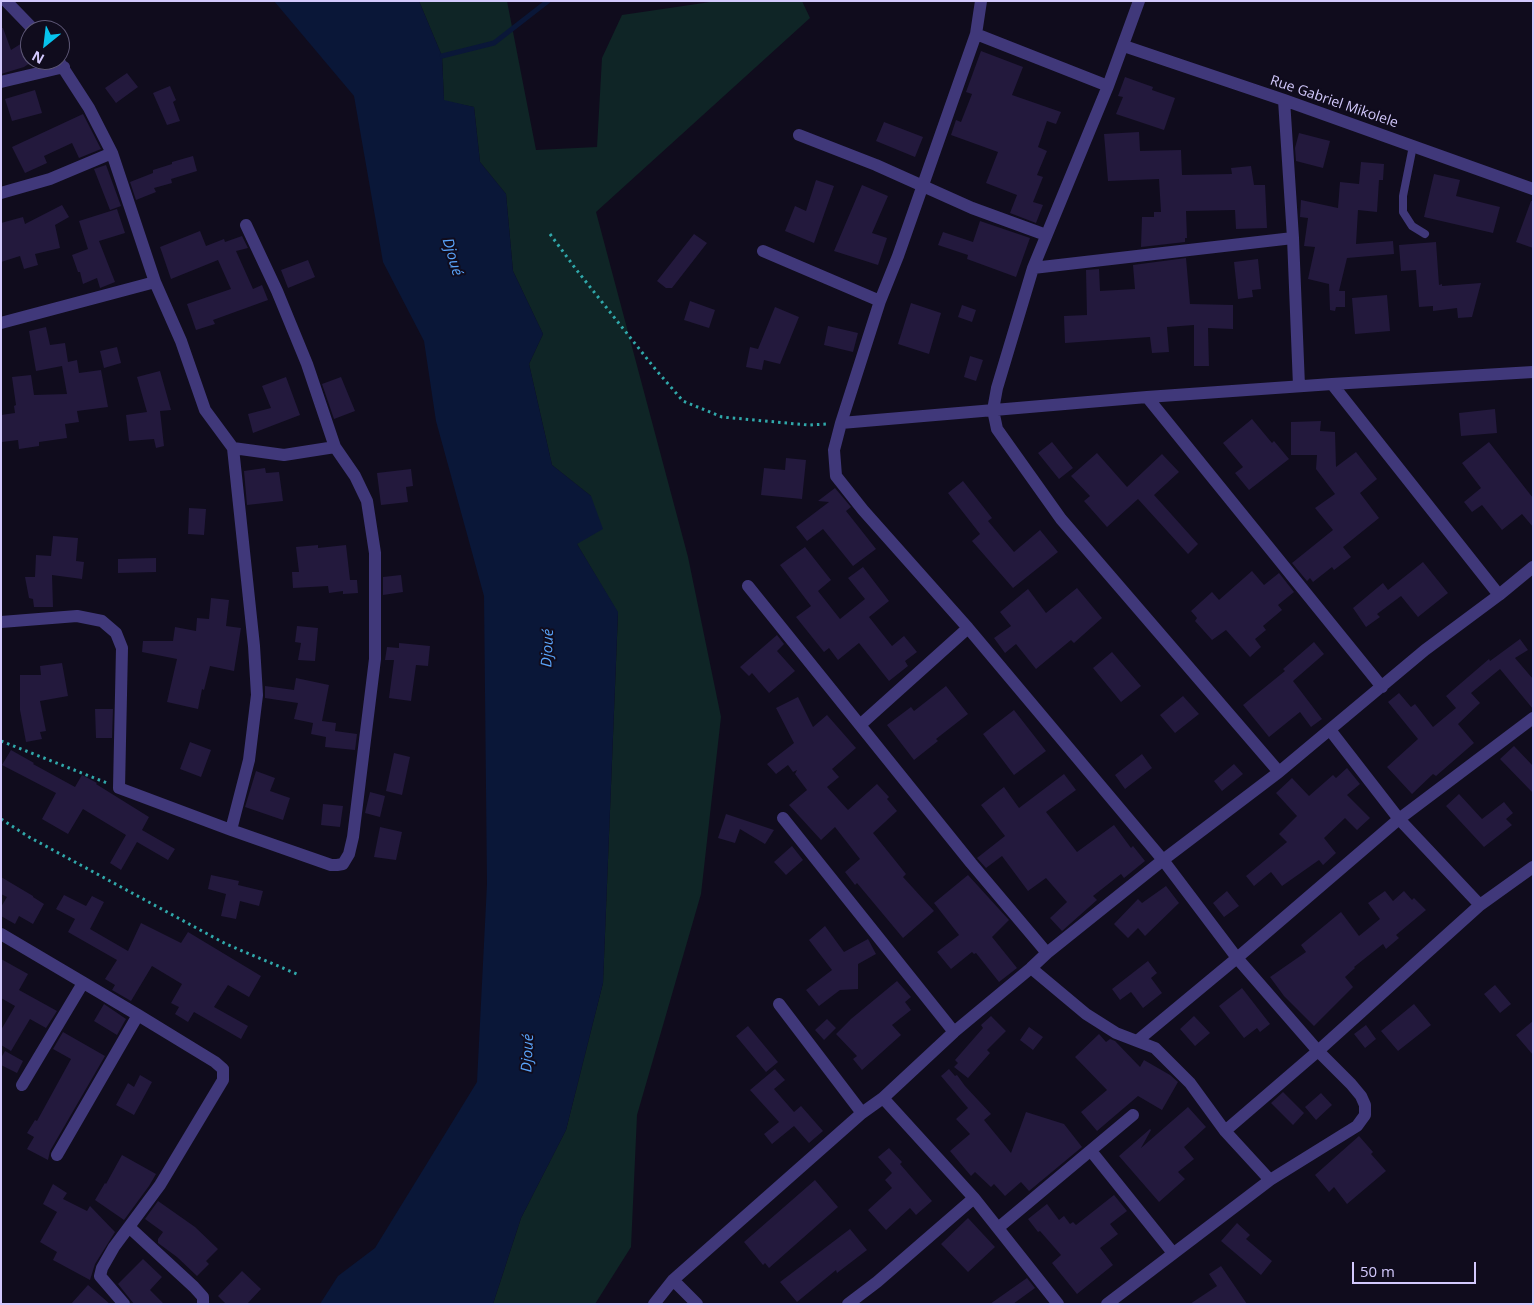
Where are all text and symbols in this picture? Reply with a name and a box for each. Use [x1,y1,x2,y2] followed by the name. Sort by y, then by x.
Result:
[20,20,70,70] north arrow
[28,47,48,69] text: N
[1268,72,1400,132] street label: Rue Gabriel Mikolele
[438,236,466,278] water label: Djoué
[538,628,558,668] water label: Djoué
[518,1033,538,1073] water label: Djoué
[1354,1252,1478,1284] scale bar
[1360,1261,1395,1281] text: 50 m

